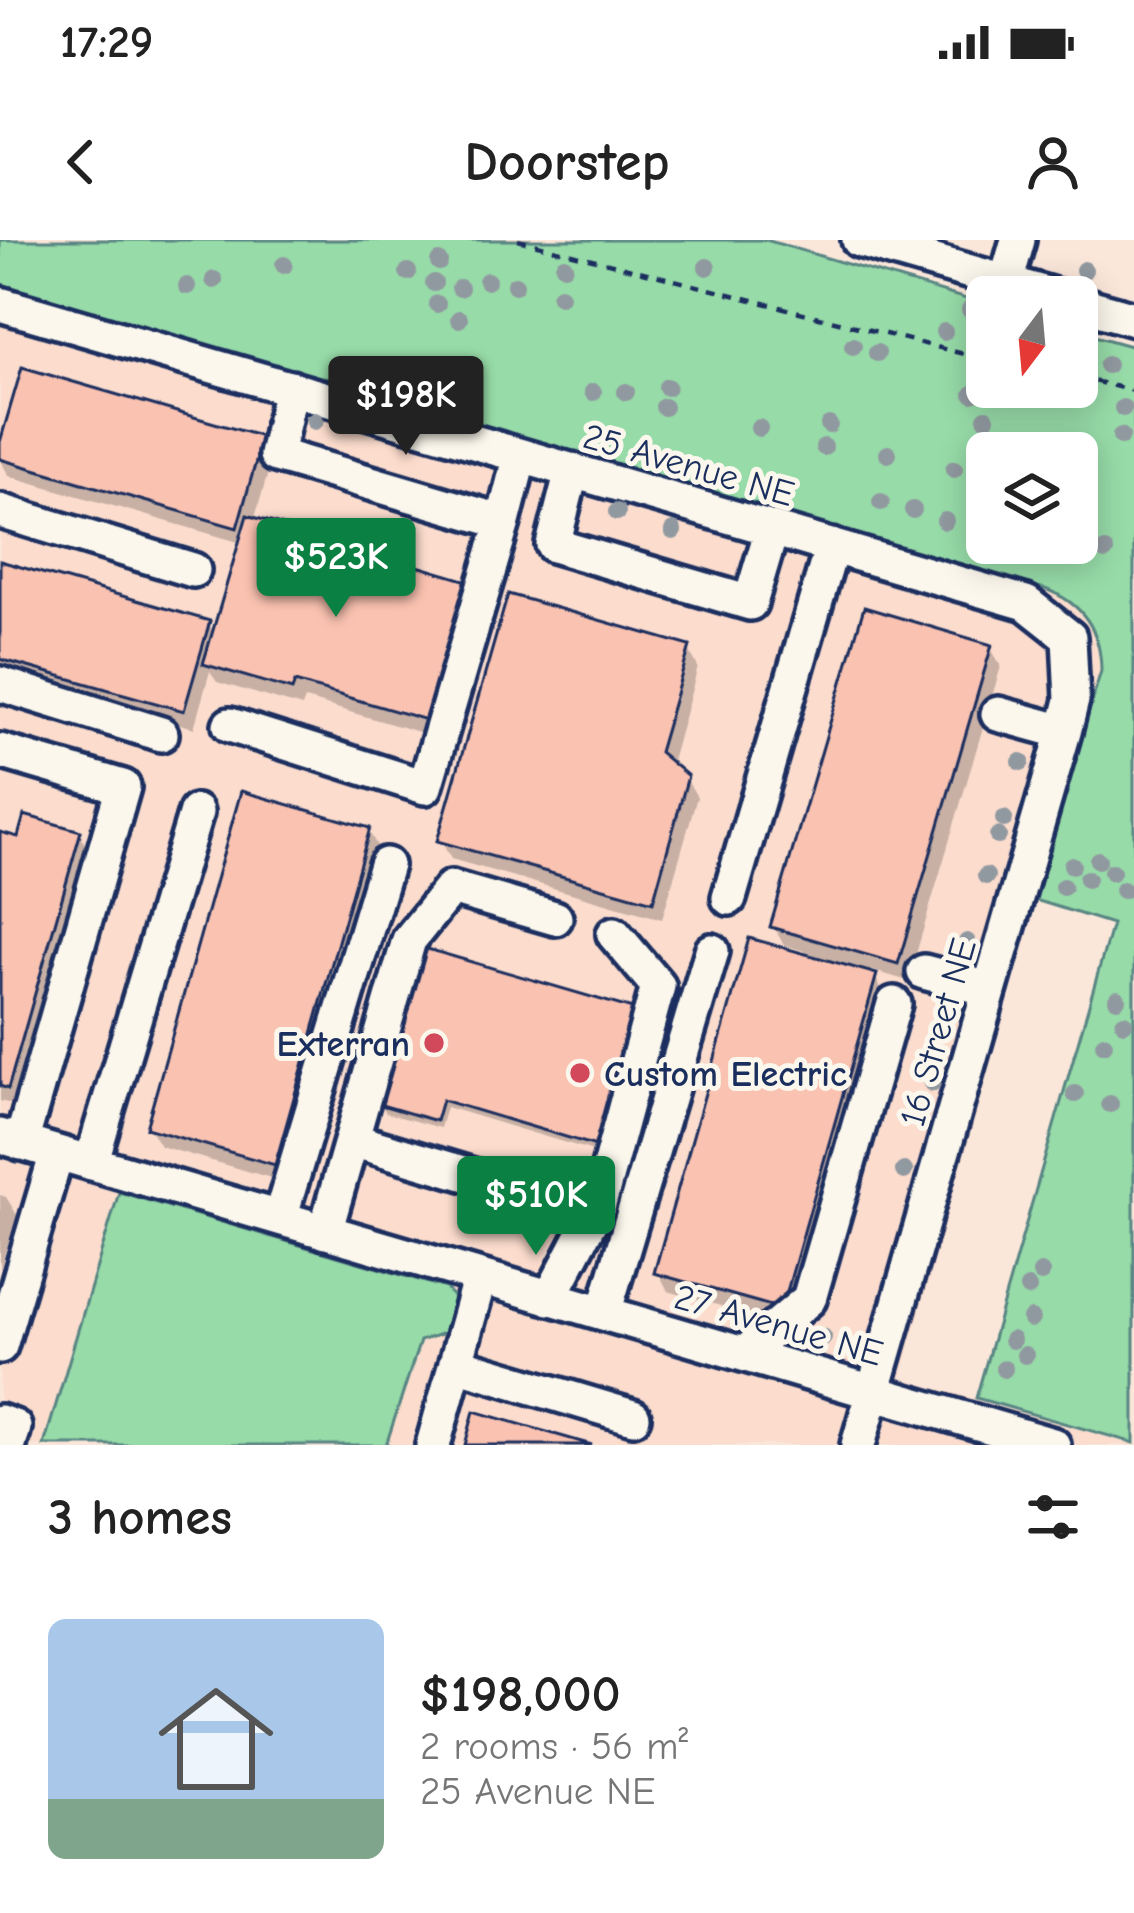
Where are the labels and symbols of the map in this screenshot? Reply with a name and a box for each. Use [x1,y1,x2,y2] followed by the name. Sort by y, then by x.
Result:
[966,276,1098,408] north arrow
[322,356,490,458] pin: $198K
[578,416,799,515] street label: 25 Avenue NE
[252,518,420,620] pin: $523K
[892,934,985,1131] street label: 16 Street NE
[277,1024,410,1065] place label: Exterran
[421,1030,447,1056] marker: Exterran
[604,1054,847,1095] place label: Custom Electric
[567,1060,593,1086] marker: Custom Electric
[452,1156,620,1258] pin: $510K
[670,1276,888,1375] street label: 27 Avenue NE

